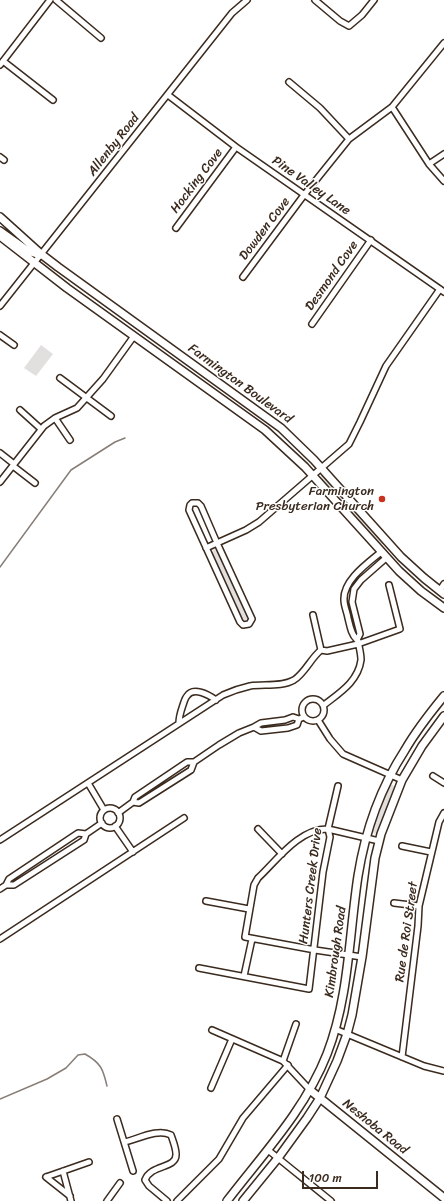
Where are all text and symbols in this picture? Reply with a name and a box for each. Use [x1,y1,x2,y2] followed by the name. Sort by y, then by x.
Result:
[85,111,143,179] street label: Allenby Road
[168,145,226,217] street label: Hocking Cove
[269,153,353,219] street label: Pine Valley Lane
[236,194,294,264] street label: Dowden Cove
[302,238,362,314] street label: Desmond Cove
[185,341,295,427] street label: Farmington Boulevard
[256,484,374,515] place label: Farmington Presbyterian Church
[377,494,387,504] marker: Farmington Presbyterian Church
[296,827,326,945] street label: Hunters Creek Drive
[392,881,422,983] street label: Rue de Roi Street
[322,905,350,999] street label: Kimbrough Road
[339,1096,411,1158] street label: Neshoba Road
[304,1163,380,1189] scale bar
[309,1167,342,1189] text: 100 m

